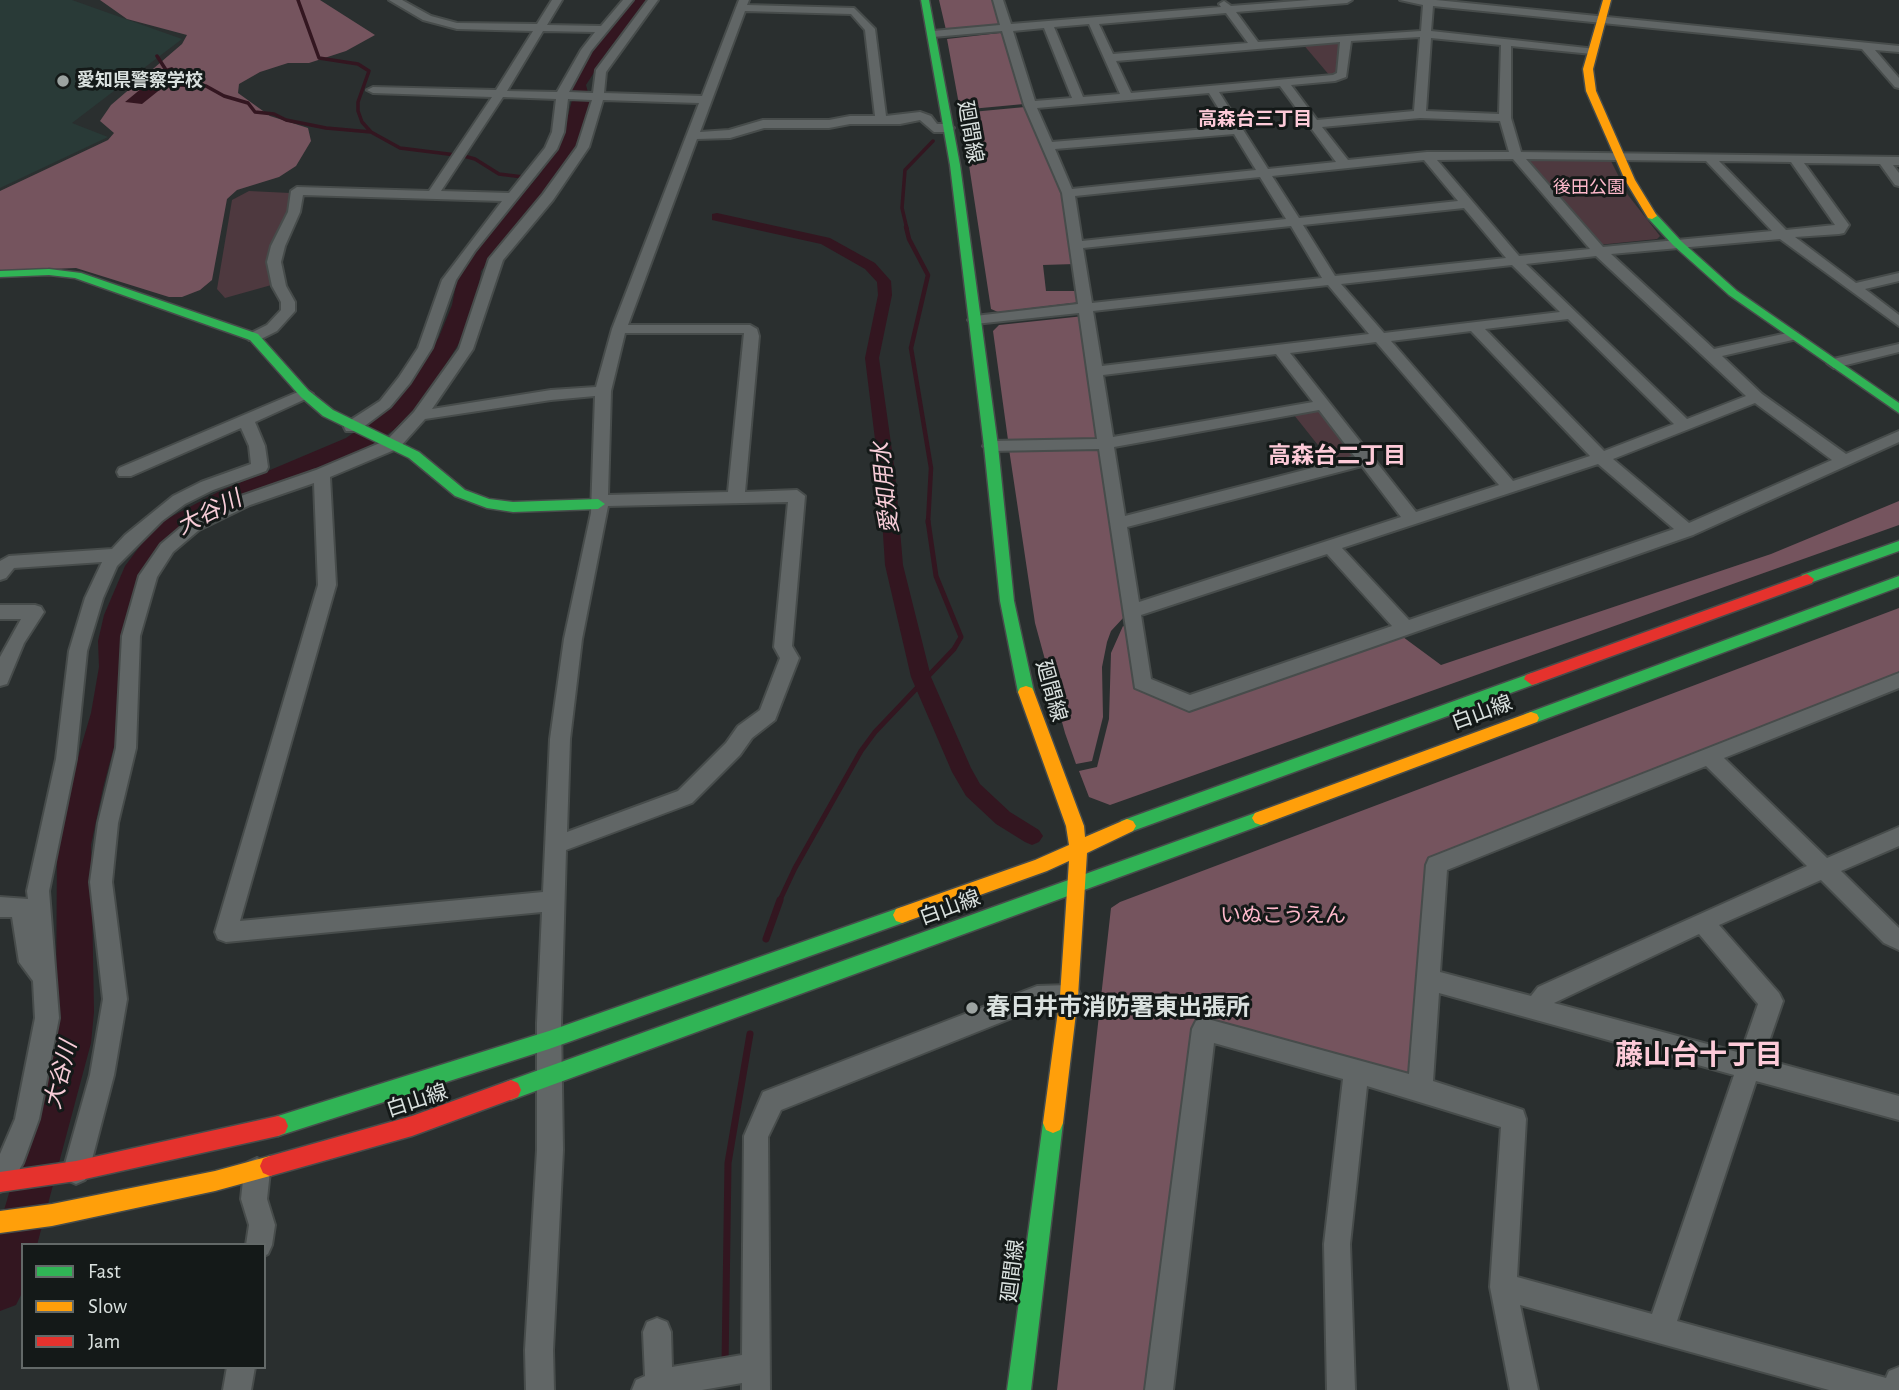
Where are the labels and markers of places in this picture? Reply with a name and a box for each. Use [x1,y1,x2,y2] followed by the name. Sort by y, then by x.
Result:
[77,70,203,92] place label: 愛知県警察学校
[55,73,71,89] marker: 愛知県警察学校
[986,994,1250,1022] place label: 春日井市消防署東出張所
[964,1000,980,1016] marker: 春日井市消防署東出張所

